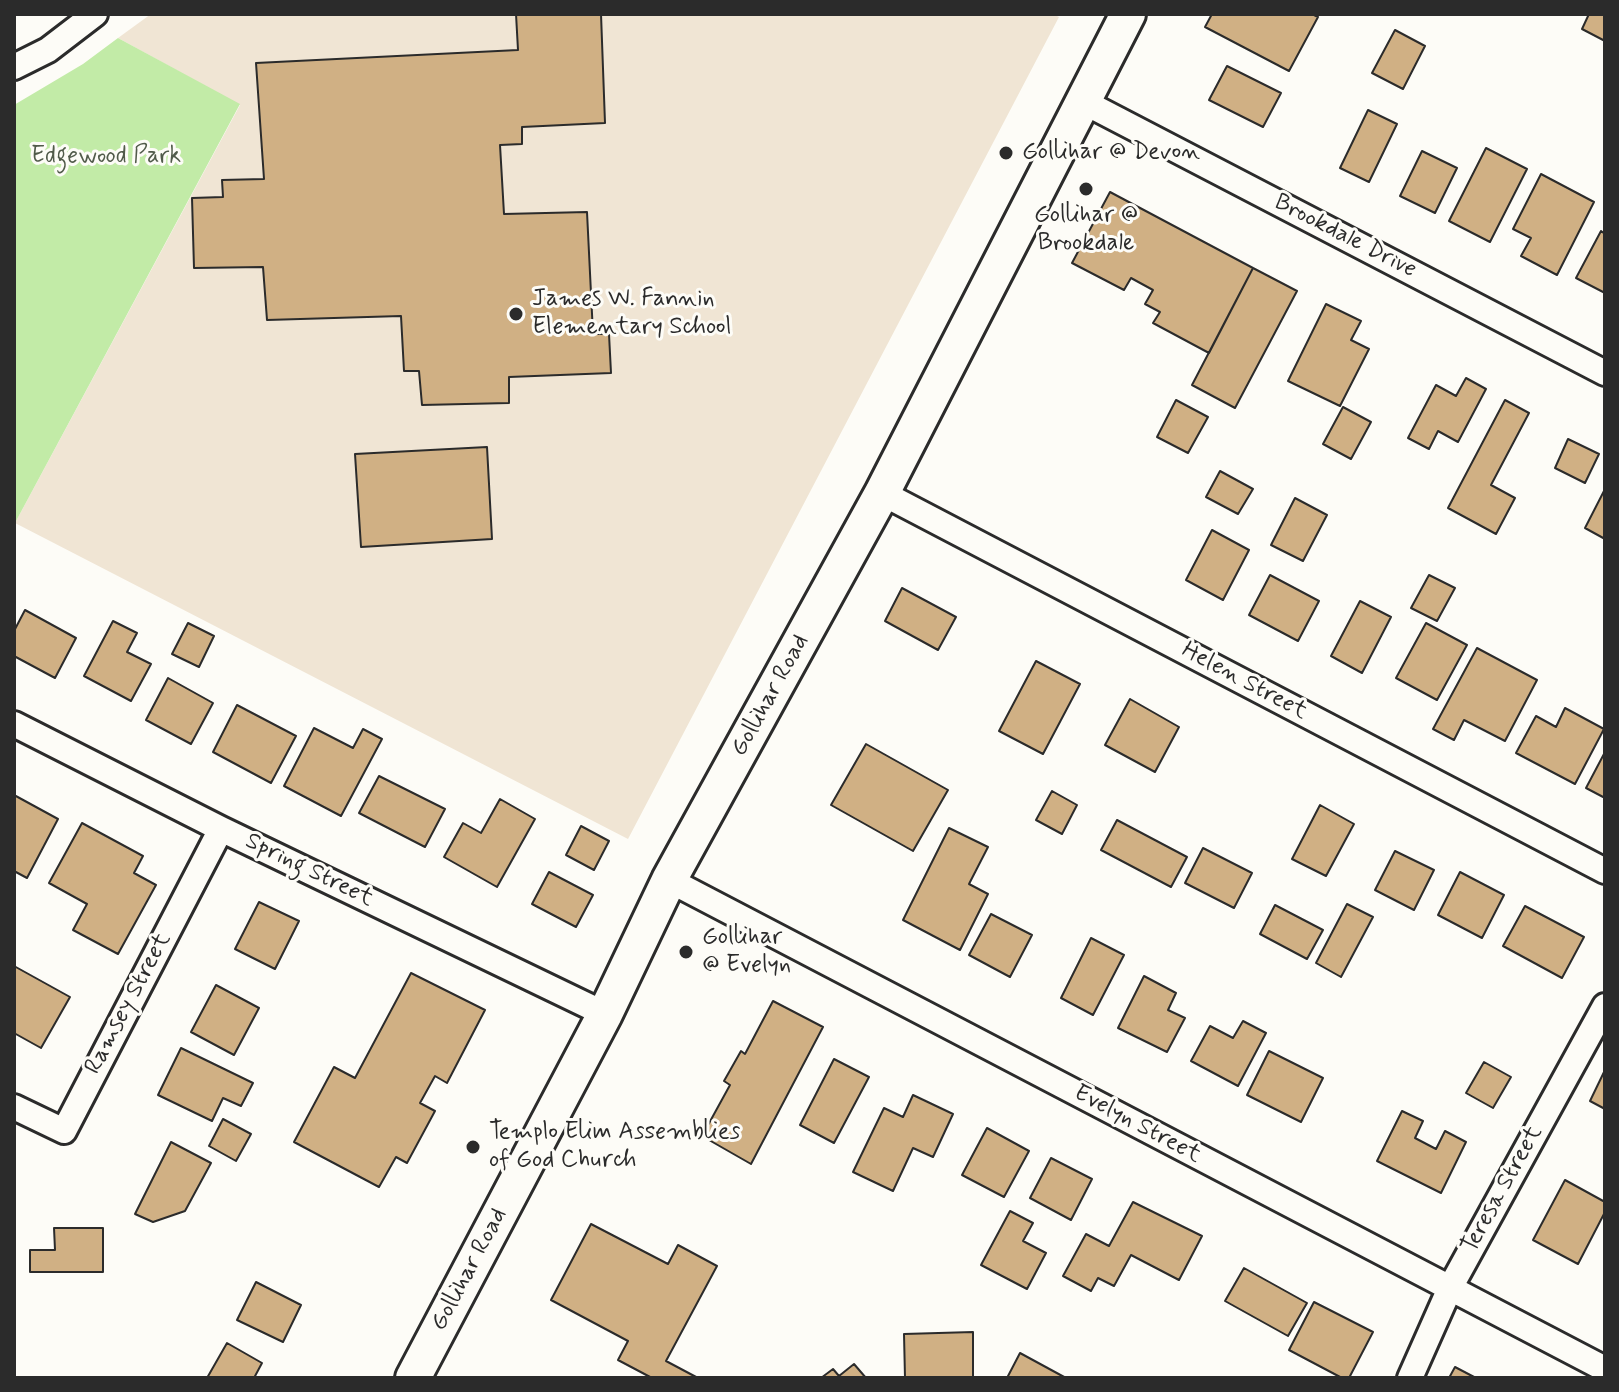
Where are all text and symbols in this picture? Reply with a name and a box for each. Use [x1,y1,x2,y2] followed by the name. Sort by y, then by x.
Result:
[1022,139,1200,167] place label: Gollihar @ Devon
[31,143,181,171] park label: Edgewood Park
[997,144,1015,162] marker: Gollihar @ Devon
[1077,180,1095,198] marker: Gollihar @ Brookdale
[1269,189,1421,285] street label: Brookdale Drive
[1034,202,1138,258] place label: Gollihar @ Brookdale
[532,286,731,342] place label: James W. Fannin Elementary School
[507,305,525,323] marker: James W. Fannin Elementary School
[726,630,816,762] street label: Gollihar Road
[1176,637,1312,727] street label: Helen Street
[240,828,378,914] street label: Spring Street
[702,924,791,980] place label: Gollihar @ Evelyn
[80,928,178,1080] street label: Ramsey Street
[677,943,695,961] marker: Gollihar @ Evelyn
[1068,1079,1206,1171] street label: Evelyn Street
[489,1119,740,1175] place label: Templo Elim Assemblies of God Church
[1456,1121,1550,1259] street label: Teresa Street
[464,1138,482,1156] marker: Templo Elim Assemblies of God Church
[426,1204,514,1336] street label: Gollihar Road

